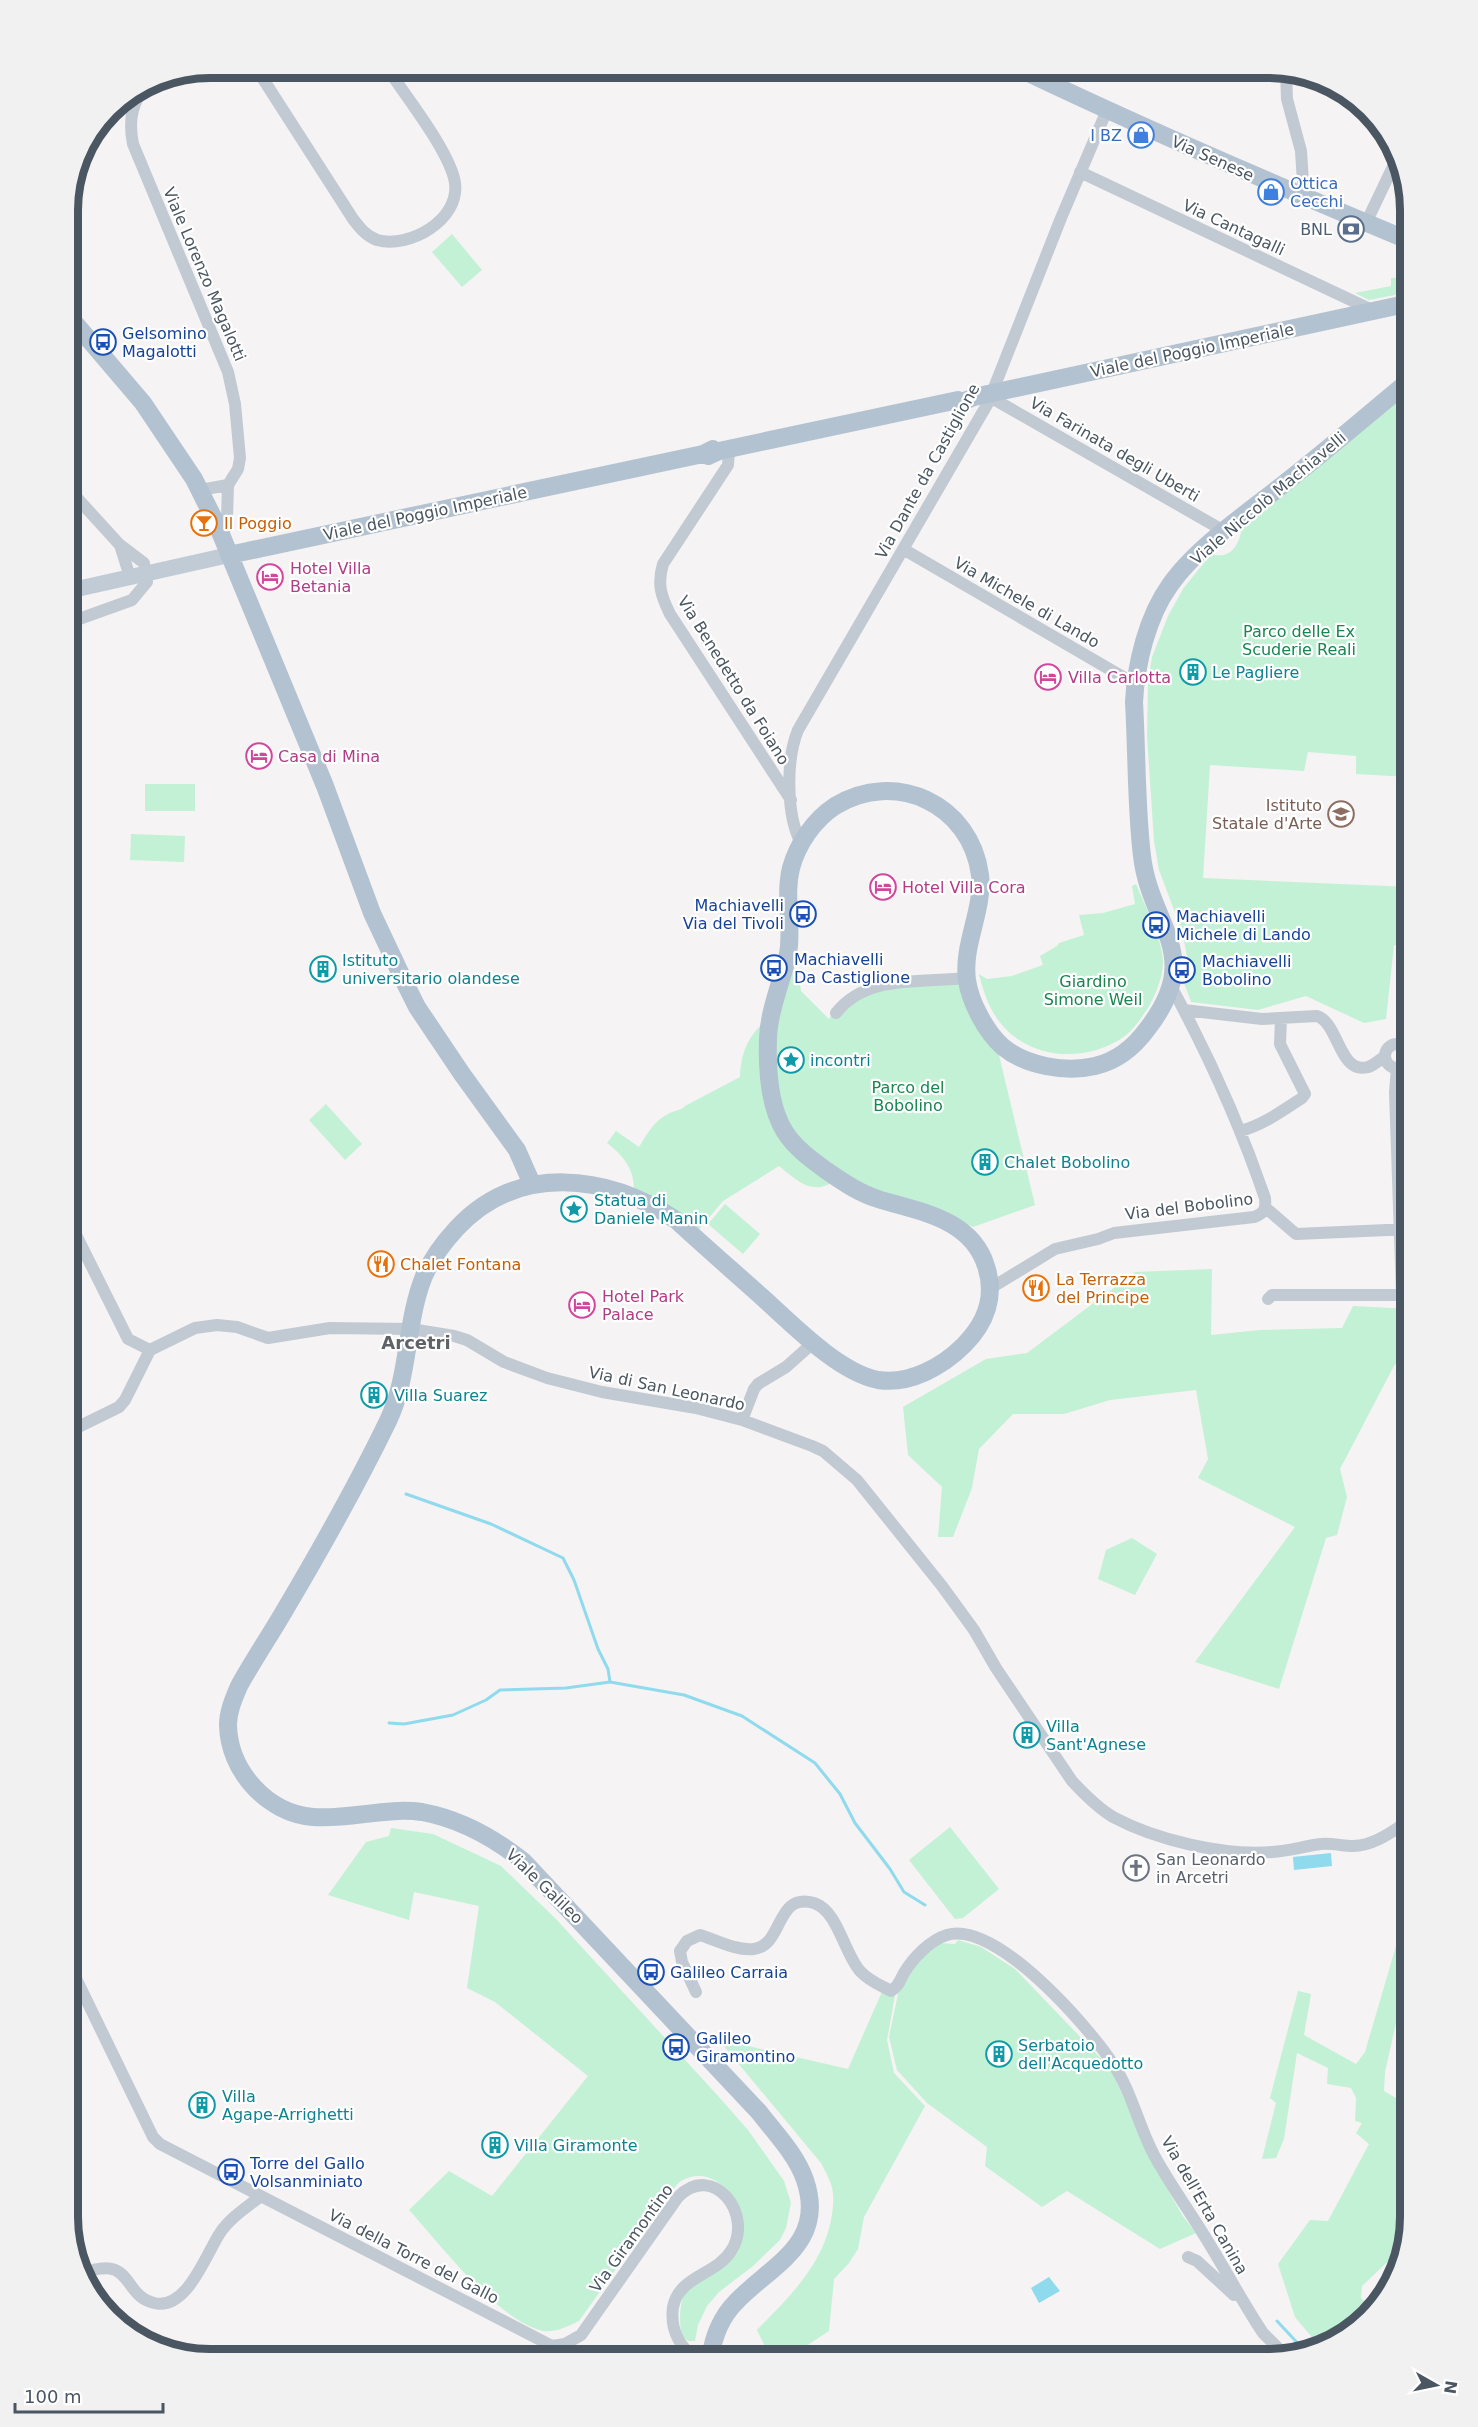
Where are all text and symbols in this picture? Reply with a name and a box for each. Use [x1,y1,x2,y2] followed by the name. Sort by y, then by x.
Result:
[1126,120,1156,150] shop icon: I BZ
[1090,126,1122,145] place label: I BZ
[1169,132,1257,185] street label: Via Senese
[1290,174,1343,211] place label: Ottica Cecchi
[1256,177,1286,207] shop icon: Ottica Cecchi
[159,184,250,364] street label: Viale Lorenzo Magalotti
[1180,196,1288,259] street label: Via Cantagalli
[1336,214,1366,244] bank icon: BNL
[1300,220,1332,239] place label: BNL
[1089,320,1296,381] street label: Viale del Poggio Imperiale
[122,324,207,361] place label: Gelsomino Magalotti
[88,327,118,357] bus stop icon: Gelsomino Magalotti
[871,380,984,562] street label: Via Dante da Castiglione
[1027,393,1203,506] street label: Via Farinata degli Uberti
[1187,428,1350,569] street label: Viale Niccolò Machiavelli
[322,483,529,544] street label: Viale del Poggio Imperiale
[189,508,219,538] bar icon: Il Poggio
[224,514,292,533] place label: Il Poggio
[951,553,1103,652] street label: Via Michele di Lando
[290,559,371,596] place label: Hotel Villa Betania
[255,562,285,592] hotel icon: Hotel Villa Betania
[674,592,794,768] street label: Via Benedetto da Foiano
[1242,622,1356,659] park label: Parco delle Ex Scuderie Reali
[1178,657,1208,687] building icon: Le Pagliere
[1033,662,1063,692] hotel icon: Villa Carlotta
[1212,663,1299,682] place label: Le Pagliere
[1068,668,1171,687] place label: Villa Carlotta
[244,741,274,771] hotel icon: Casa di Mina
[278,747,380,766] place label: Casa di Mina
[1212,796,1322,833] place label: Istituto Statale d'Arte
[1326,799,1356,829] school or university icon: Istituto Statale d'Arte
[868,872,898,902] hotel icon: Hotel Villa Cora
[902,878,1026,897] place label: Hotel Villa Cora
[683,896,784,933] place label: Machiavelli Via del Tivoli
[788,899,818,929] bus stop icon: Machiavelli Via del Tivoli
[1176,907,1311,944] place label: Machiavelli Michele di Lando
[1141,910,1171,940] bus stop icon: Machiavelli Michele di Lando
[794,950,910,987] place label: Machiavelli Da Castiglione
[342,951,520,988] place label: Istituto universitario olandese
[1202,952,1291,989] place label: Machiavelli Bobolino
[759,953,789,983] bus stop icon: Machiavelli Da Castiglione
[308,954,338,984] building icon: Istituto universitario olandese
[1167,955,1197,985] bus stop icon: Machiavelli Bobolino
[1044,972,1142,1009] park label: Giardino Simone Weil
[776,1045,806,1075] place icon: incontri
[810,1051,871,1070] place label: incontri
[871,1078,945,1115] park label: Parco del Bobolino
[970,1147,1000,1177] building icon: Chalet Bobolino
[1004,1153,1130,1172] place label: Chalet Bobolino
[1124,1189,1254,1224] street label: Via del Bobolino
[594,1191,708,1228] place label: Statua di Daniele Manin
[559,1194,589,1224] place icon: Statua di Daniele Manin
[366,1249,396,1279] restaurant icon: Chalet Fontana
[400,1255,521,1274] place label: Chalet Fontana
[1056,1270,1149,1307] place label: La Terrazza del Principe
[1021,1273,1051,1303] restaurant icon: La Terrazza del Principe
[602,1287,685,1324] place label: Hotel Park Palace
[567,1290,597,1320] hotel icon: Hotel Park Palace
[381,1332,451,1353] district label: Arcetri
[587,1363,747,1414] street label: Via di San Leonardo
[359,1380,389,1410] building icon: Villa Suarez
[394,1386,487,1405] place label: Villa Suarez
[1046,1717,1146,1754] place label: Villa Sant'Agnese
[1012,1720,1042,1750] building icon: Villa Sant'Agnese
[502,1845,587,1928] street label: Viale Galileo
[1156,1850,1266,1887] place label: San Leonardo in Arcetri
[1121,1853,1151,1883] church icon: San Leonardo in Arcetri
[636,1957,666,1987] bus stop icon: Galileo Carraia
[670,1963,788,1982] place label: Galileo Carraia
[696,2029,795,2066] place label: Galileo Giramontino
[661,2032,691,2062] bus stop icon: Galileo Giramontino
[1018,2036,1143,2073] place label: Serbatoio dell'Acquedotto
[984,2039,1014,2069] building icon: Serbatoio dell'Acquedotto
[222,2087,354,2124] place label: Villa Agape-Arrighetti
[187,2090,217,2120] building icon: Villa Agape-Arrighetti
[480,2130,510,2160] building icon: Villa Giramonte
[1157,2133,1252,2278] street label: Via dell'Erta Canina
[514,2136,638,2155] place label: Villa Giramonte
[249,2154,365,2191] place label: Torre del Gallo Volsanminiato
[216,2157,246,2187] bus stop icon: Torre del Gallo Volsanminiato
[586,2180,677,2296] street label: Via Giramontino
[326,2205,502,2308] street label: Via della Torre del Gallo
[1406,2355,1466,2415] north arrow
[15,2376,164,2414] scale bar
[1440,2379,1461,2395] text: N
[24,2386,82,2407] text: 100 m

